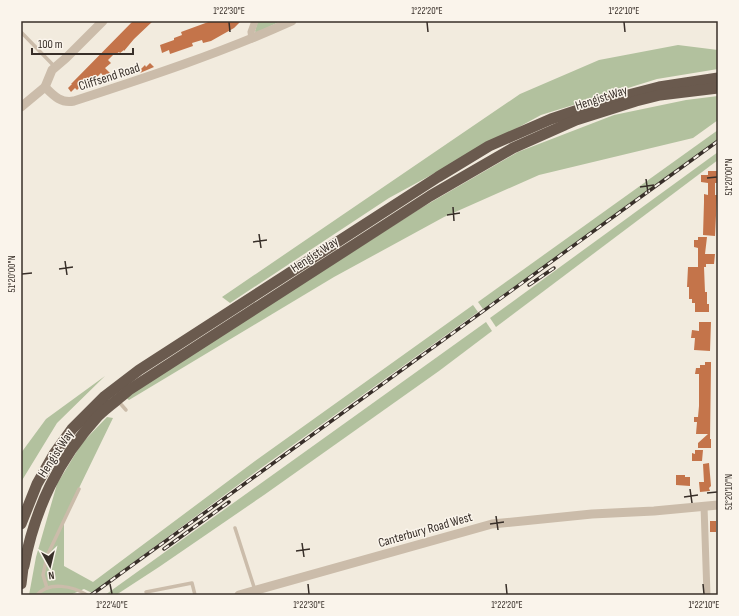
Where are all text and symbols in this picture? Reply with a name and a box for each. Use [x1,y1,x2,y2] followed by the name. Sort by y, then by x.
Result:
[213,5,245,17] text: 1°22'30"E
[411,5,443,17] text: 1°22'20"E
[609,5,639,17] text: 1°22'10"E
[32,30,133,56] scale bar
[38,37,63,52] text: 100 m
[77,60,142,94] street label: Cliffsend Road
[573,82,629,114] street label: Hengist Way
[723,158,735,196] text: 51°20'00"N
[288,233,341,276] street label: Hengist Way
[6,255,18,293] text: 51°20'00"N
[34,427,77,480] street label: Hengist Way
[723,474,735,510] text: 51°20'10"N
[376,509,474,551] street label: Canterbury Road West
[30,546,70,586] north arrow
[47,569,55,582] text: N
[96,599,128,611] text: 1°22'40"E
[293,599,325,611] text: 1°22'30"E
[491,599,523,611] text: 1°22'20"E
[689,599,719,611] text: 1°22'10"E

